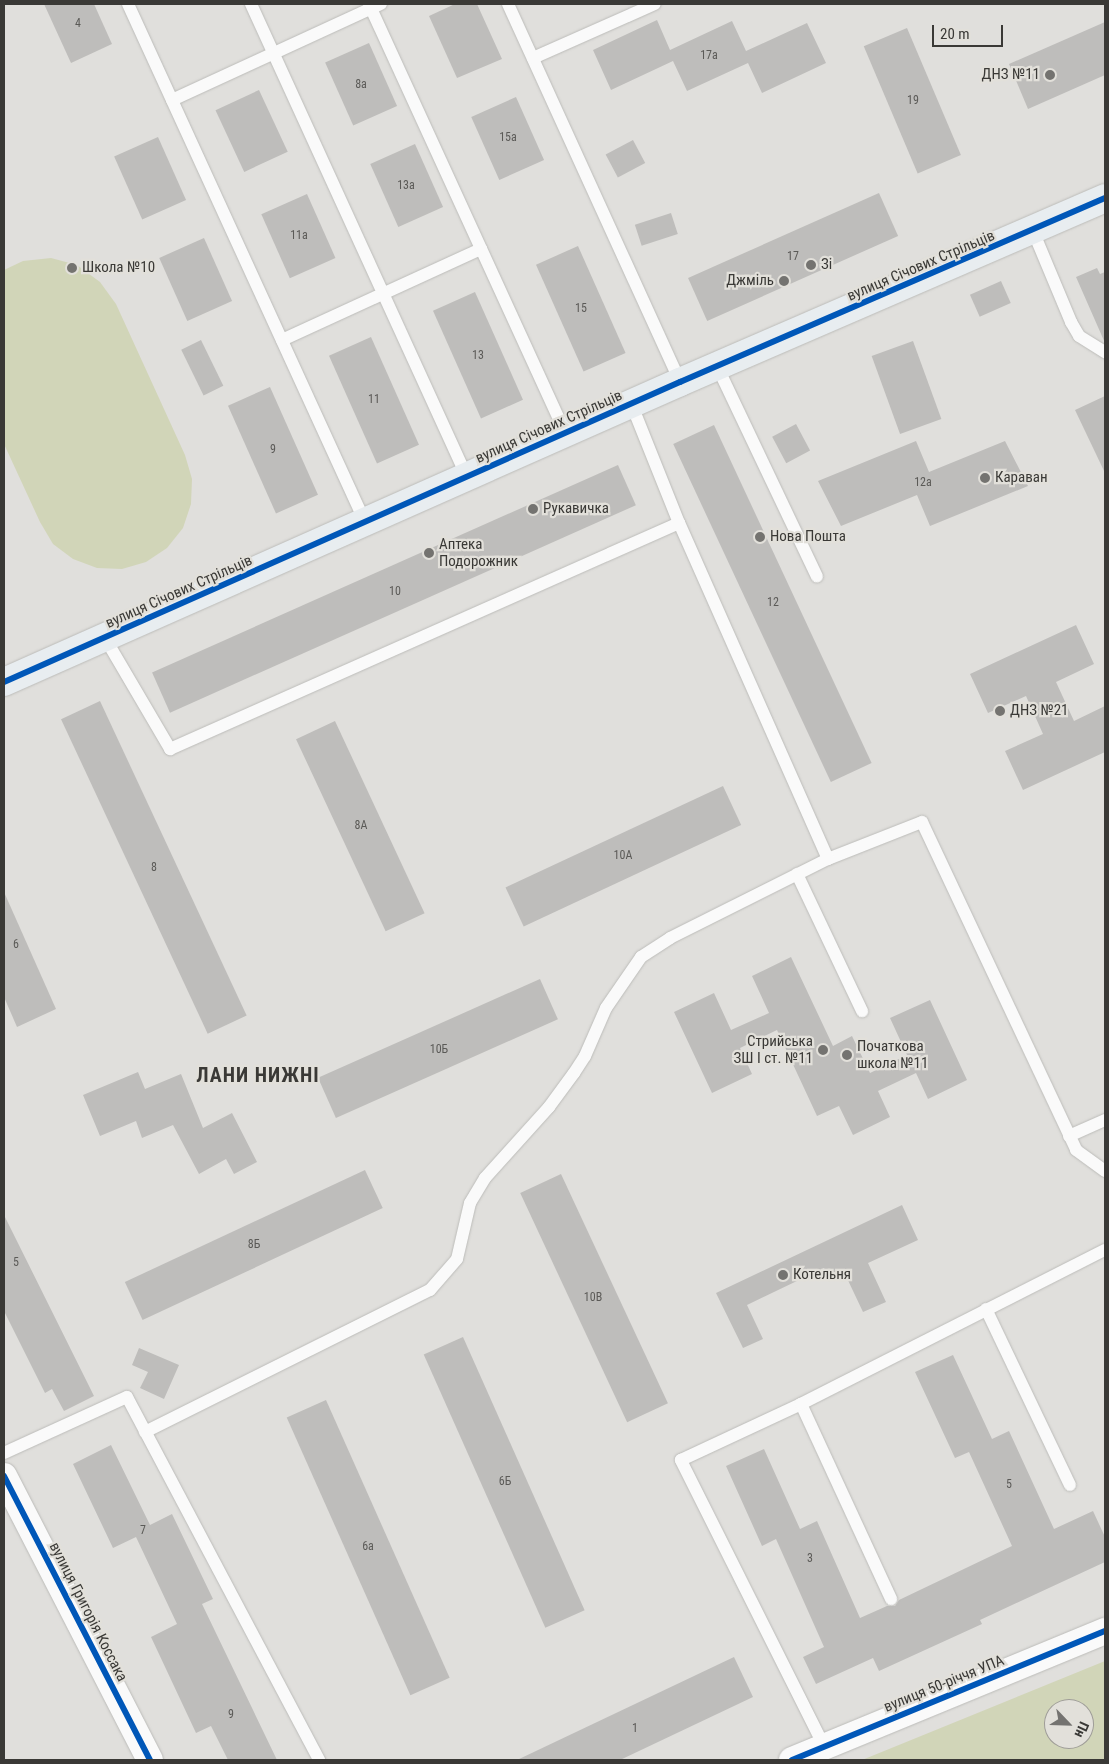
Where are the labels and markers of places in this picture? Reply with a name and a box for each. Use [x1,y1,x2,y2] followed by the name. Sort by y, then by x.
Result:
[981,66,1040,84] place label: ДНЗ №11
[1044,69,1056,81] marker: ДНЗ №11
[821,256,832,274] place label: Зi
[82,259,155,277] place label: Школа №10
[805,259,817,271] marker: Зi
[66,262,78,274] marker: Школа №10
[726,272,774,290] place label: Джміль
[778,275,790,287] marker: Джміль
[995,469,1048,487] place label: Караван
[979,472,991,484] marker: Караван
[543,500,609,518] place label: Рукавичка
[527,503,539,515] marker: Рукавичка
[770,528,846,546] place label: Нова Пошта
[754,531,766,543] marker: Нова Пошта
[439,535,518,570] place label: Аптека Подорожник
[423,547,435,559] marker: Аптека Подорожник
[1010,702,1069,720] place label: ДНЗ №21
[994,705,1006,717] marker: ДНЗ №21
[734,1032,813,1067] place label: Стрийська ЗШ I ст. №11
[857,1037,928,1072] place label: Початкова школа №11
[817,1044,829,1056] marker: Стрийська ЗШ I ст. №11
[841,1049,853,1061] marker: Початкова школа №11
[793,1266,851,1284] place label: Котельня
[777,1269,789,1281] marker: Котельня

